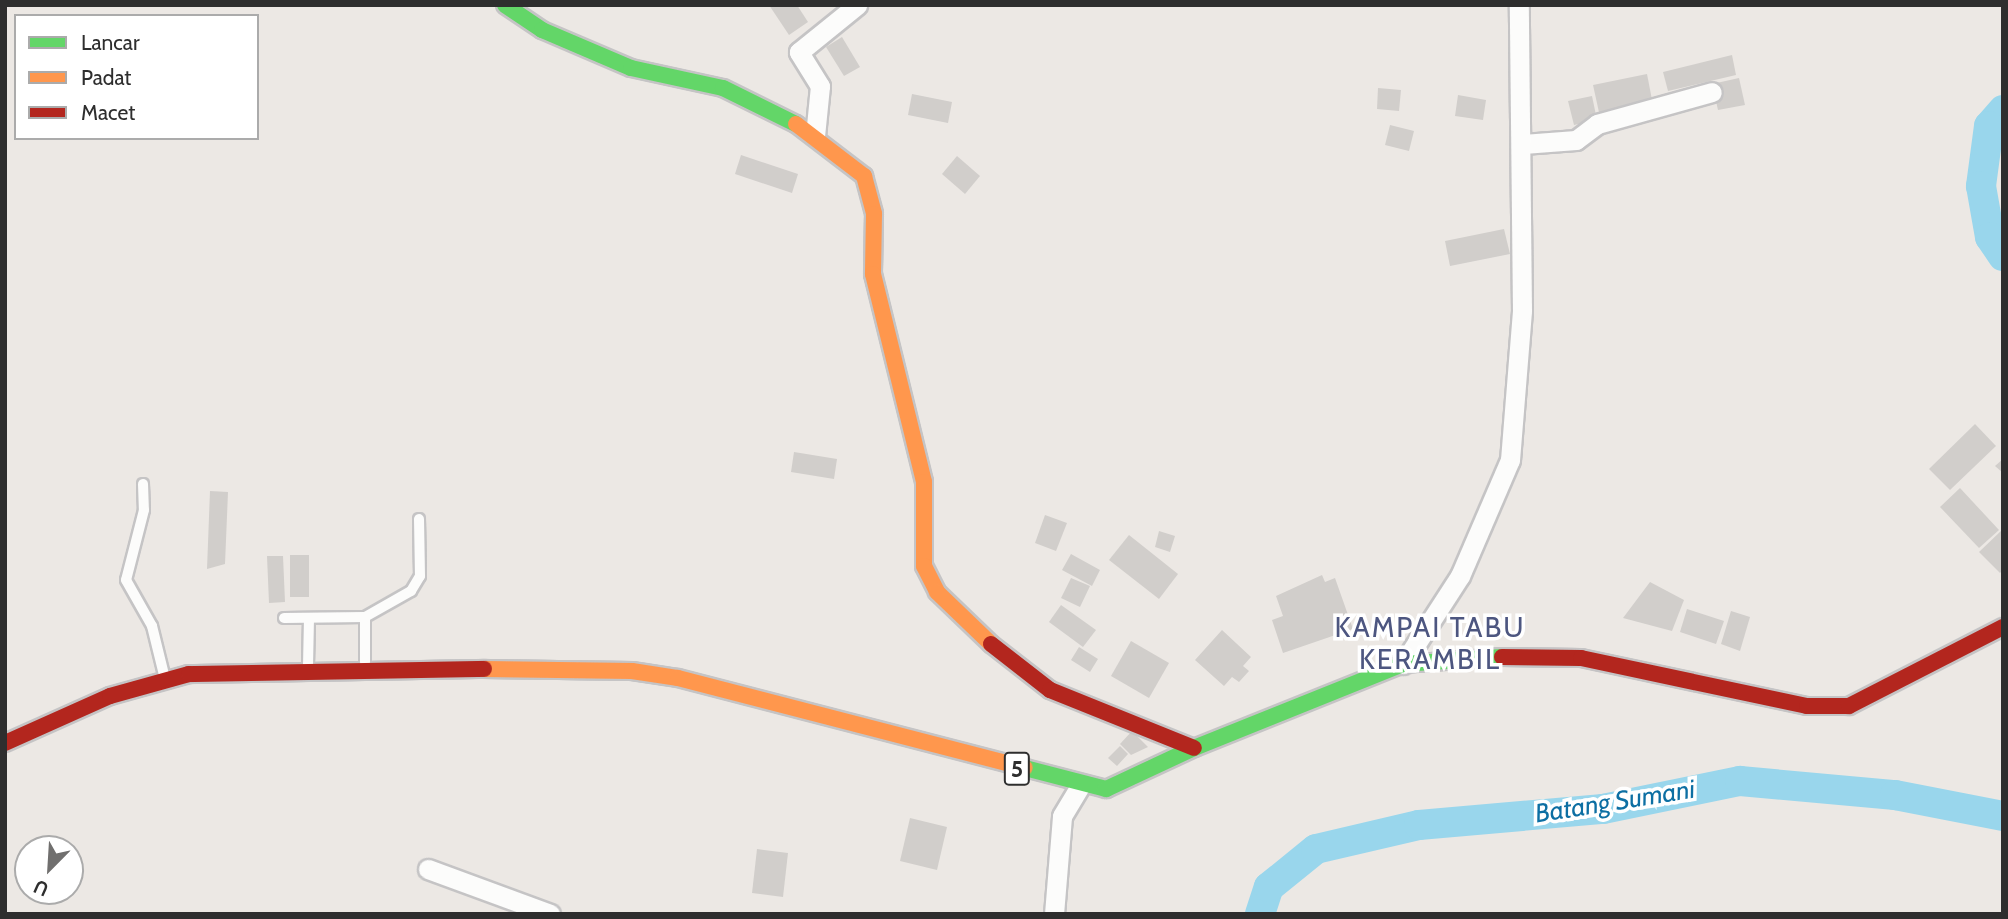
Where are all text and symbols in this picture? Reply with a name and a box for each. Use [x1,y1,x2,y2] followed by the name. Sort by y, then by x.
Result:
[14,14,259,140] legend
[81,30,140,55] text: Lancar
[81,65,131,90] text: Padat
[81,100,135,125] text: Macet
[1336,610,1524,676] district label: KAMPAI TABU KERAMBIL
[1003,750,1031,789] road number: 5
[1533,774,1697,830] water label: Batang Sumani
[14,835,84,905] north arrow
[30,875,52,901] text: U

